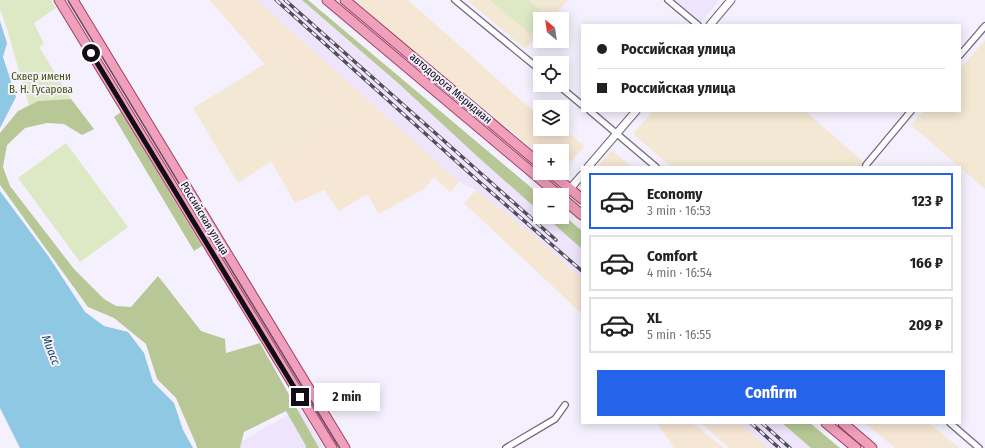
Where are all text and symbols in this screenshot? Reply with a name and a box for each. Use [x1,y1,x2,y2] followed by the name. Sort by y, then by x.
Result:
[533,12,569,48] north arrow
[533,12,569,224] map controls
[621,40,736,58] text: Российская улица
[82,44,100,62] route start
[407,50,494,126] street label: автодорога Меридиан
[533,56,569,92] button: locate
[9,70,73,96] park label: Сквер имени В. Н. Гусарова
[621,79,736,97] text: Российская улица
[533,100,569,136] button: layers
[533,144,569,180] button: +
[178,179,231,257] street label: Российская улица
[599,183,635,219] icon: car
[647,185,702,203] text: Economy
[533,188,569,224] button: −
[911,192,943,210] text: 123 ₽
[647,203,711,218] text: 3 min · 16:53
[599,245,635,281] icon: car
[647,247,698,265] text: Comfort
[910,254,943,272] text: 166 ₽
[647,265,712,280] text: 4 min · 16:54
[599,307,635,343] icon: car
[647,309,662,327] text: XL
[909,316,943,334] text: 209 ₽
[647,327,711,342] text: 5 min · 16:55
[39,333,63,368] water label: Миасс
[597,370,945,416] button: Confirm
[314,383,380,411] callout: 2 min
[291,388,309,406] route end
[333,389,361,404] text: 2 min

